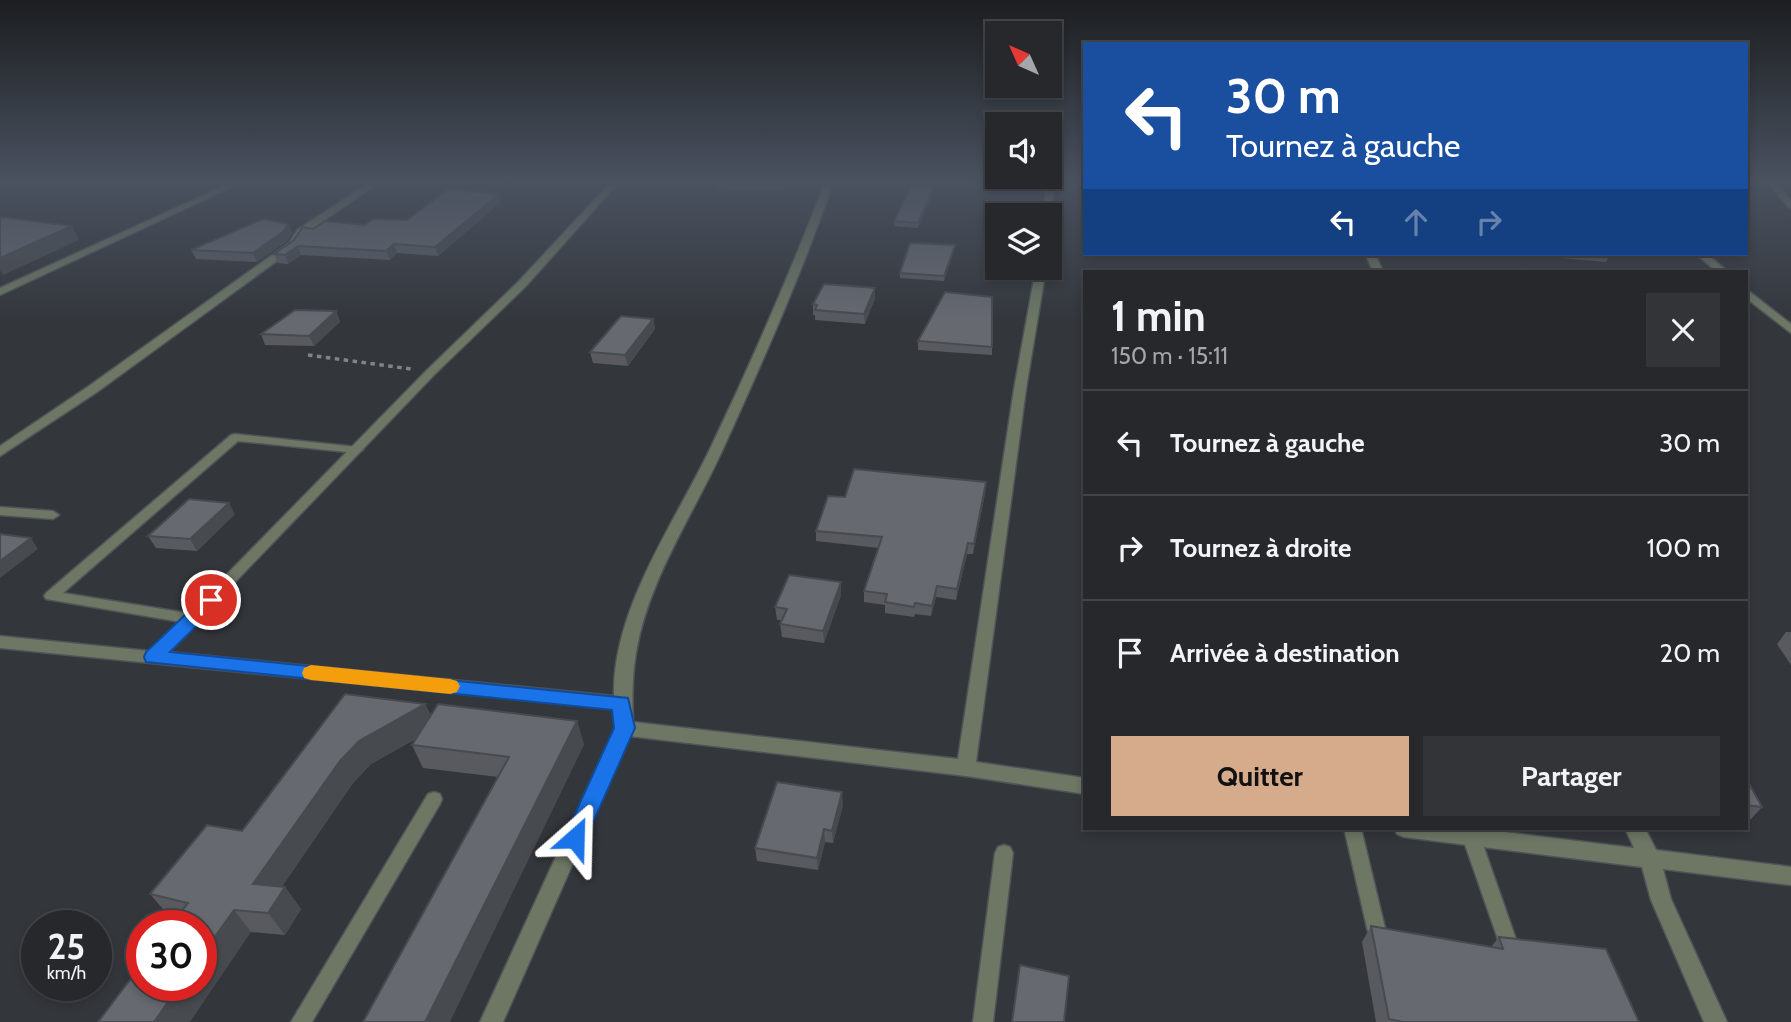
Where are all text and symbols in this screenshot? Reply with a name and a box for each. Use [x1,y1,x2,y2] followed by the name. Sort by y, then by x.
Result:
[985,21,1062,98] north arrow
[985,21,1062,280] map controls
[1226,66,1341,125] text: 30 m
[1111,70,1202,161] icon: left
[985,112,1062,189] button: sound
[1226,126,1460,165] text: Tournez à gauche
[985,203,1062,280] button: layers
[1324,203,1362,241] icon: left
[1397,203,1435,241] icon: ahead
[1470,203,1508,241] icon: right
[1111,290,1206,342] text: 1 min
[1646,293,1720,367] button: close
[1111,342,1228,370] text: 150 m · 15:11
[1111,424,1149,462] icon: left
[1170,427,1365,459] text: Tournez à gauche
[1659,427,1720,459] text: 30 m
[1111,529,1149,567] icon: right
[1170,532,1352,564] text: Tournez à droite
[1647,532,1720,564] text: 100 m
[181,570,241,630] pin
[192,581,230,619] icon: arrive
[1111,634,1149,672] icon: arrive
[1170,637,1400,669] text: Arrivée à destination
[1660,637,1720,669] text: 20 m
[1111,736,1409,816] button: Quitter
[1423,736,1720,816] button: Partager
[538,801,612,875] position arrow
[126,910,217,1001] speed limit sign: 30
[48,925,85,968] text: 25
[47,962,86,984] text: km/h

